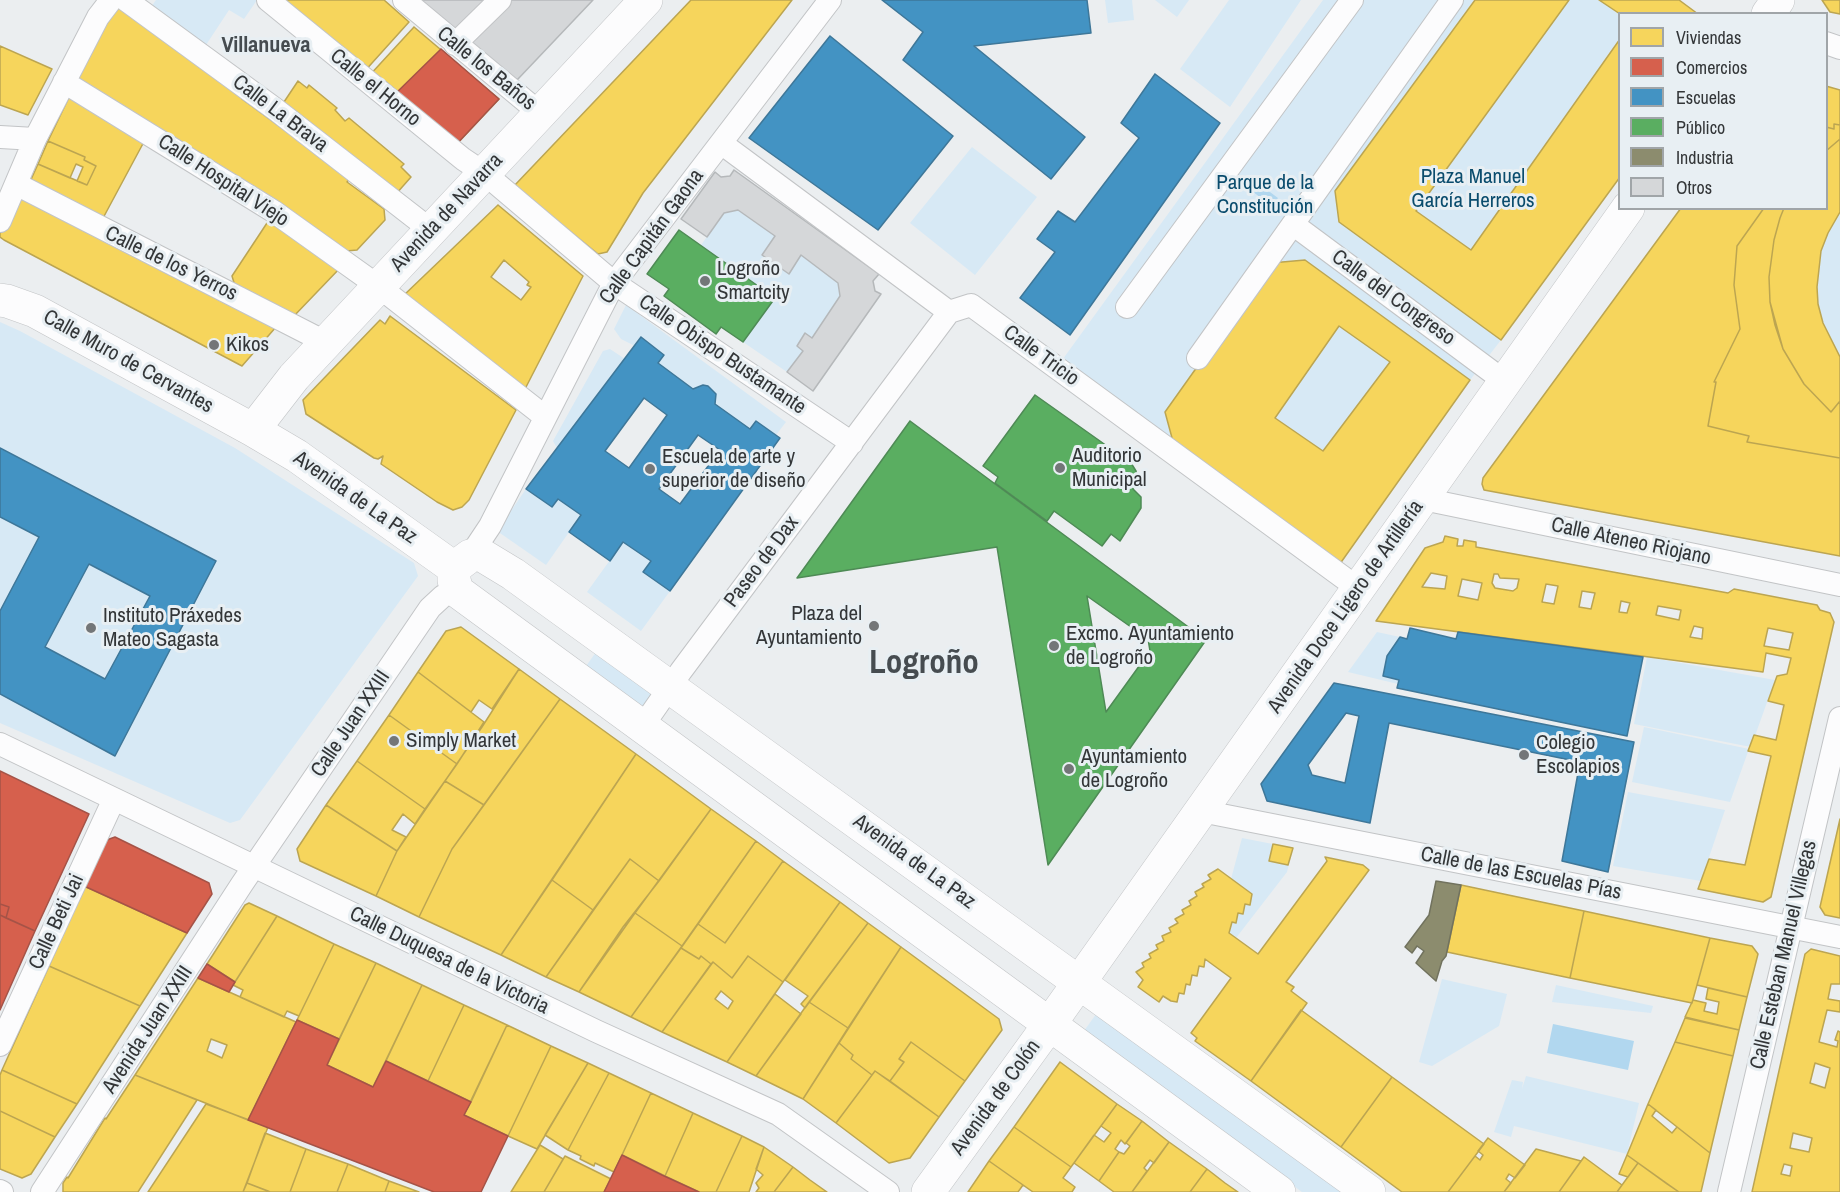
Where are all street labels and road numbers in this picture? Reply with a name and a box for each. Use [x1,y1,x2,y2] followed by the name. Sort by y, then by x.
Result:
[432,22,540,116] street label: Calle los Baños
[325,44,425,132] street label: Calle el Horno
[227,70,333,158] street label: Calle La Brava
[153,129,293,233] street label: Calle Hospital Viejo
[386,149,508,277] street label: Avenida de Navarra
[595,165,709,309] street label: Calle Capitán Gaona
[101,221,241,307] street label: Calle de los Yerros
[1326,245,1460,351] street label: Calle del Congreso
[634,290,810,420] street label: Calle Obispo Bustamante
[39,305,217,419] street label: Calle Muro de Cervantes
[998,320,1084,392] street label: Calle Tricio
[288,446,422,550] street label: Avenida de La Paz
[1263,496,1429,718] street label: Avenida Doce Ligero de Artillería
[719,511,805,613] street label: Paseo de Dax
[1549,513,1713,571] street label: Calle Ateneo Riojano
[306,666,396,782] street label: Calle Juan XXIII
[848,809,980,915] street label: Avenida de La Paz
[1745,838,1823,1072] street label: Calle Esteban Manuel Villegas
[1419,842,1623,906] street label: Calle de las Escuelas Pías
[24,870,90,974] street label: Calle Beti Jai
[345,902,553,1020] street label: Calle Duquesa de la Victoria
[97,961,199,1099] street label: Avenida Juan XXIII
[946,1035,1046,1161] street label: Avenida de Colón

